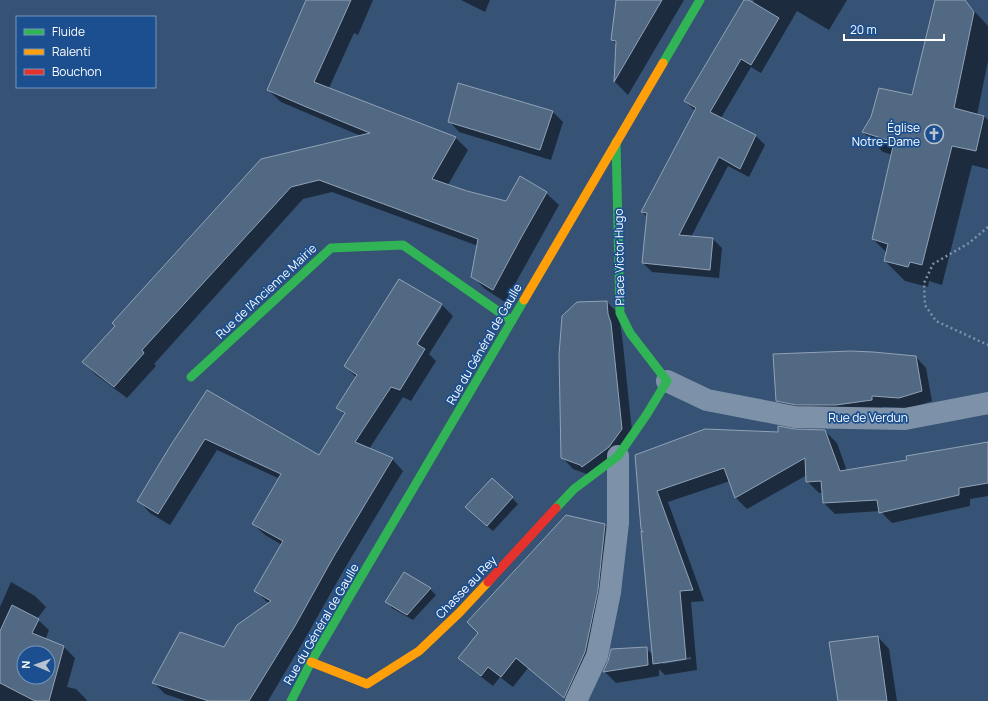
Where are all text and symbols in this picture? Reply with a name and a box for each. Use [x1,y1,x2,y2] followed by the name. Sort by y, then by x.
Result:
[16,16,156,88] legend
[844,16,944,42] scale bar
[850,21,877,38] text: 20 m
[52,23,85,40] text: Fluide
[52,43,91,60] text: Ralenti
[52,63,102,80] text: Bouchon
[852,119,920,150] place label: Église Notre-Dame
[923,123,945,145] church icon: Église Notre-Dame
[610,208,628,306] street label: Place Victor Hugo
[212,240,320,342] street label: Rue de l'Ancienne Mairie
[442,280,526,408] street label: Rue du Général de Gaulle
[828,409,908,426] street label: Rue de Verdun
[432,551,501,622] street label: Chasse au Rey
[279,560,363,688] street label: Rue du Général de Gaulle
[16,645,56,685] north arrow
[18,660,33,669] text: N

